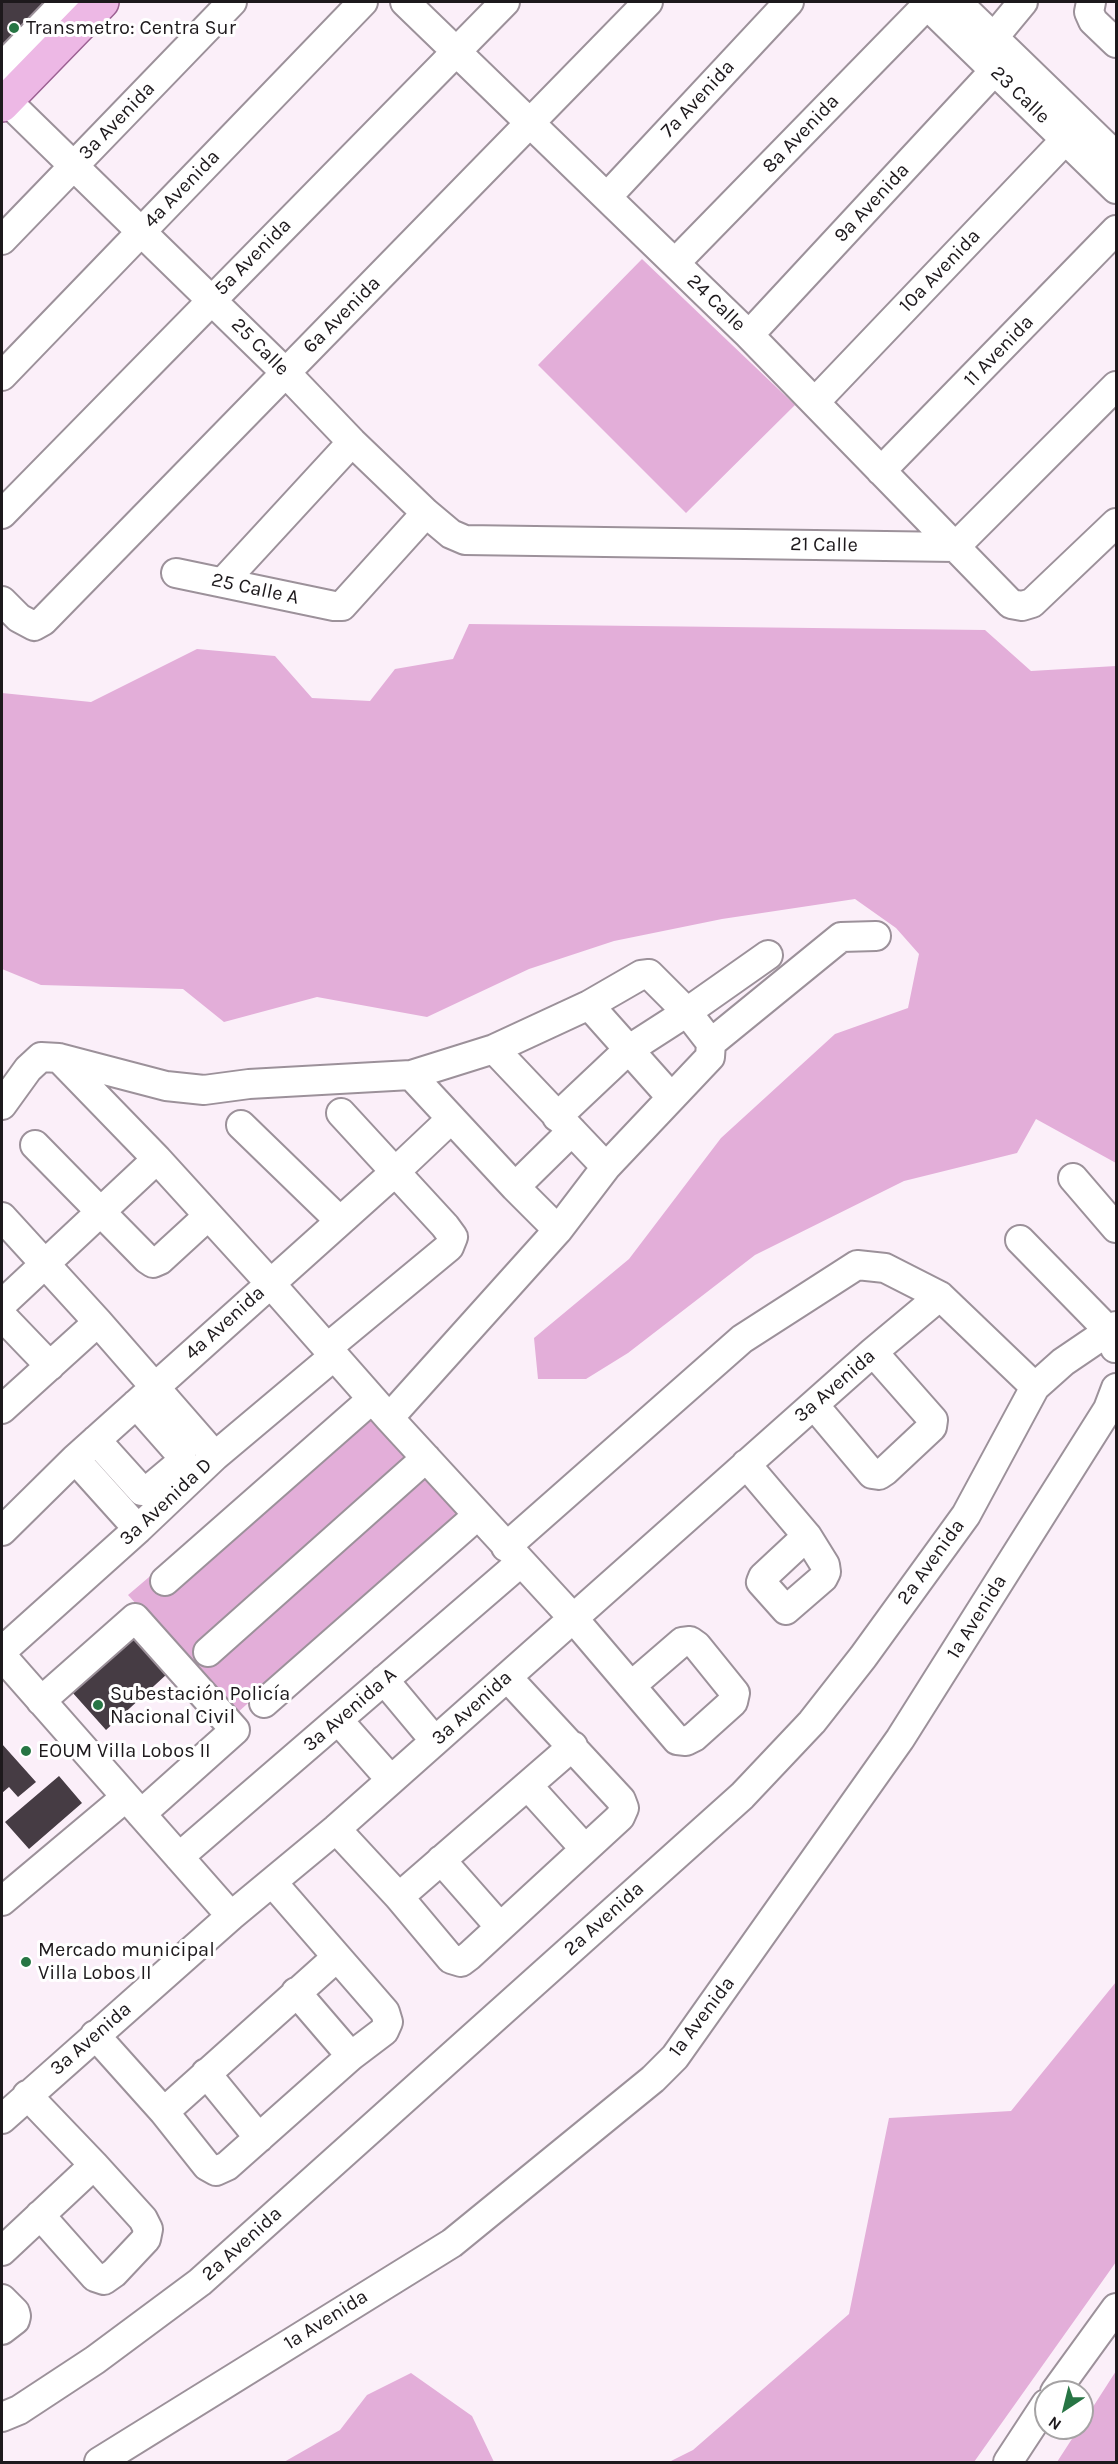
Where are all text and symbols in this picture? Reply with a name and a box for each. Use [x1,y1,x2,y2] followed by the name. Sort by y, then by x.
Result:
[26,16,236,40] place label: Transmetro: Centra Sur
[7,21,21,35] marker: Transmetro: Centra Sur
[656,55,740,143] street label: 7a Avenida
[985,61,1055,129] street label: 23 Calle
[74,77,160,165] street label: 3a Avenida
[758,90,844,178] street label: 8a Avenida
[139,145,225,233] street label: 4a Avenida
[829,158,915,248] street label: 9a Avenida
[209,213,297,301] street label: 5a Avenida
[894,224,986,318] street label: 10a Avenida
[682,269,750,337] street label: 24 Calle
[298,271,386,359] street label: 6a Avenida
[959,310,1039,392] street label: 11 Avenida
[226,313,294,381] street label: 25 Calle
[790,532,858,558] street label: 21 Calle
[209,568,301,610] street label: 25 Calle A
[180,1281,270,1365] street label: 4a Avenida
[789,1344,881,1428] street label: 3a Avenida
[115,1453,217,1551] street label: 3a Avenida D
[892,1515,970,1609] street label: 2a Avenida
[942,1571,1012,1663] street label: 1a Avenida
[298,1663,402,1757] street label: 3a Avenida A
[427,1666,517,1750] street label: 3a Avenida
[110,1682,290,1729] place label: Subestación Policía Nacional Civil
[91,1698,105,1712] marker: Subestación Policía Nacional Civil
[38,1739,211,1763] place label: EOUM Villa Lobos II
[19,1744,33,1758] marker: EOUM Villa Lobos II
[559,1877,649,1961] street label: 2a Avenida
[38,1938,215,1985] place label: Mercado municipal Villa Lobos II
[19,1955,33,1969] marker: Mercado municipal Villa Lobos II
[664,1972,740,2062] street label: 1a Avenida
[45,1997,137,2081] street label: 3a Avenida
[197,2202,287,2286] street label: 2a Avenida
[280,2285,372,2355] street label: 1a Avenida
[1034,2380,1094,2440] north arrow
[1044,2412,1065,2435] text: N

